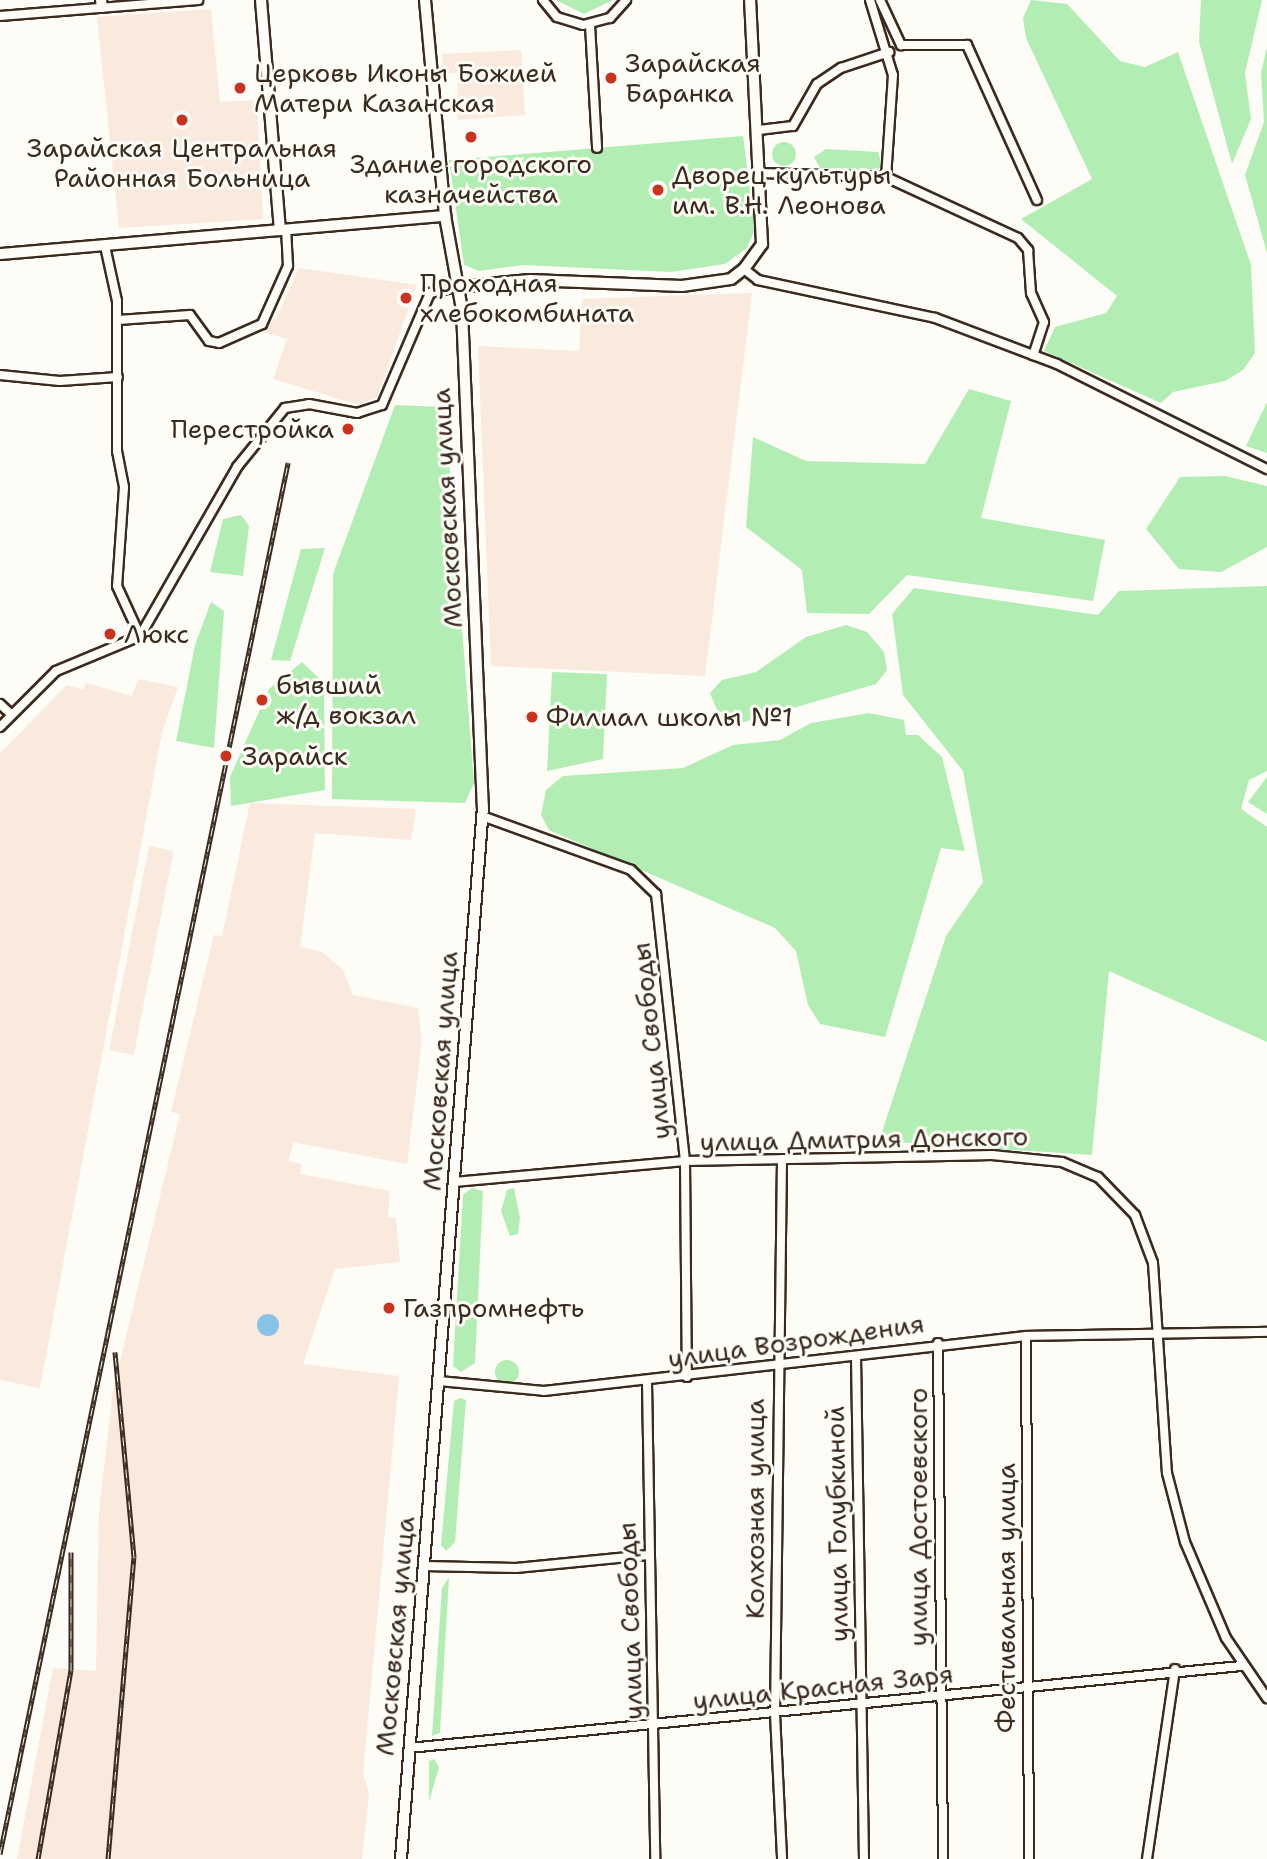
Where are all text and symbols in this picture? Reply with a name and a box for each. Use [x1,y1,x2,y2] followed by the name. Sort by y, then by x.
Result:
[625,47,761,108] place label: Зарайская Баранка
[254,57,557,119] place label: Церковь Иконы Божией Матери Казанская
[603,70,619,86] marker: Зарайская Баранка
[232,80,248,96] marker: Церковь Иконы Божией Матери Казанская
[172,110,192,130] marker: Зарайская Центральная Районная Больница
[463,129,479,145] marker: Здание городского казначейства
[27,132,337,194] place label: Зарайская Центральная Районная Больница
[350,148,592,210] place label: Здание городского казначейства
[672,159,891,220] place label: Дворец культуры им. В.Н. Леонова
[650,182,666,198] marker: Дворец культуры им. В.Н. Леонова
[420,267,634,328] place label: Проходная хлебокомбината
[398,290,414,306] marker: Проходная хлебокомбината
[425,387,469,629] street label: Московская улица
[171,413,334,445] place label: Перестройка
[340,421,356,437] marker: Перестройка
[124,618,189,650] place label: Люкс
[102,626,118,642] marker: Люкс
[276,669,416,730] place label: бывший ж/д вокзал
[254,692,270,708] marker: бывший ж/д вокзал
[546,701,793,733] place label: Филиал школы №1
[524,709,540,725] marker: Филиал школы №1
[242,740,348,772] place label: Зарайск
[216,746,236,766] marker: Зарайск
[625,941,677,1141] street label: улица Свободы
[416,950,464,1192] street label: Московская улица
[700,1121,1028,1157] street label: улица Дмитрия Донского
[403,1292,584,1324] place label: Газпромнефть
[381,1300,397,1316] marker: Газпромнефть
[666,1308,926,1374] street label: улица Возрождения
[902,1388,934,1646] street label: улица Достоевского
[739,1399,771,1619] street label: Колхозная улица
[819,1406,855,1642] street label: улица Голубкиной
[990,1463,1022,1733] street label: Фестивальная улица
[369,1515,421,1757] street label: Московская улица
[611,1522,649,1720] street label: улица Свободы
[691,1658,955,1716] street label: улица Красная Заря

